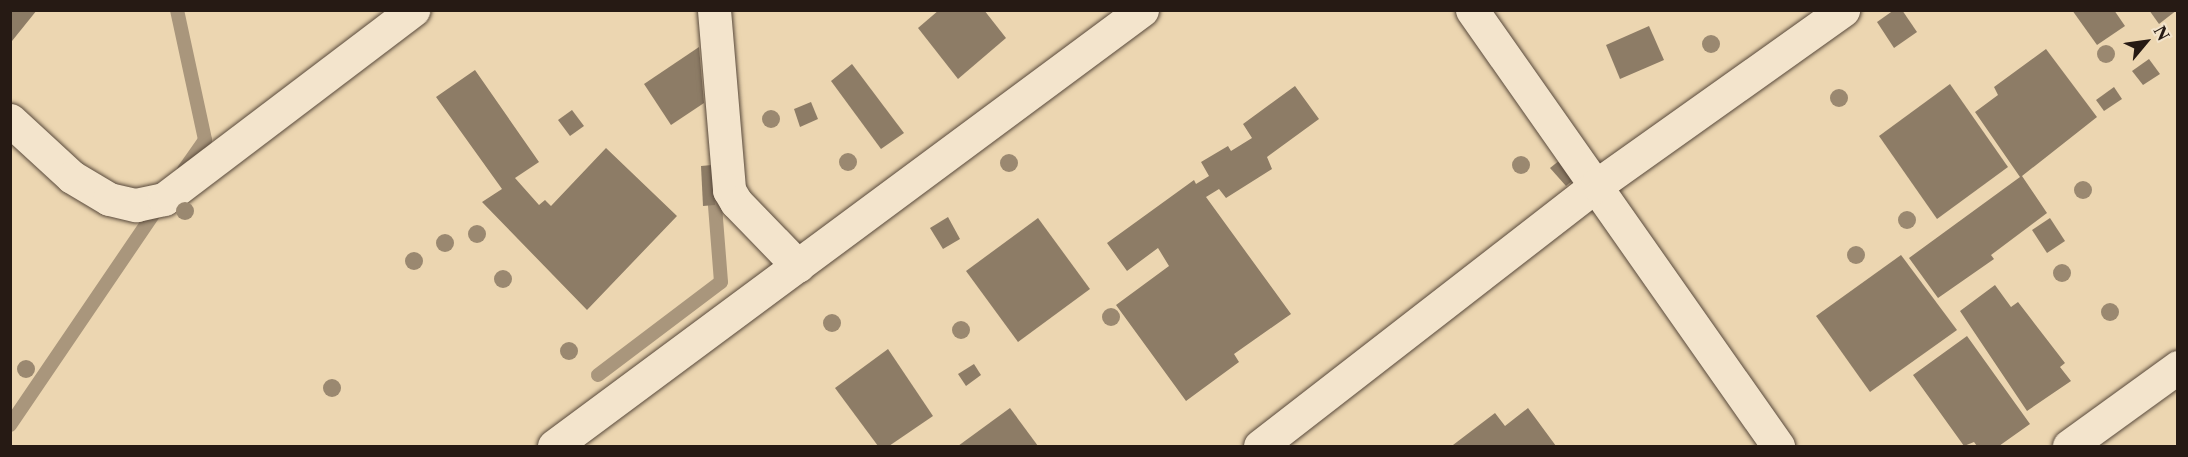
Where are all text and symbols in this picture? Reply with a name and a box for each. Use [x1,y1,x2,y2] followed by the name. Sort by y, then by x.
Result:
[2116,12,2176,72] north arrow
[2150,22,2174,44] text: N

